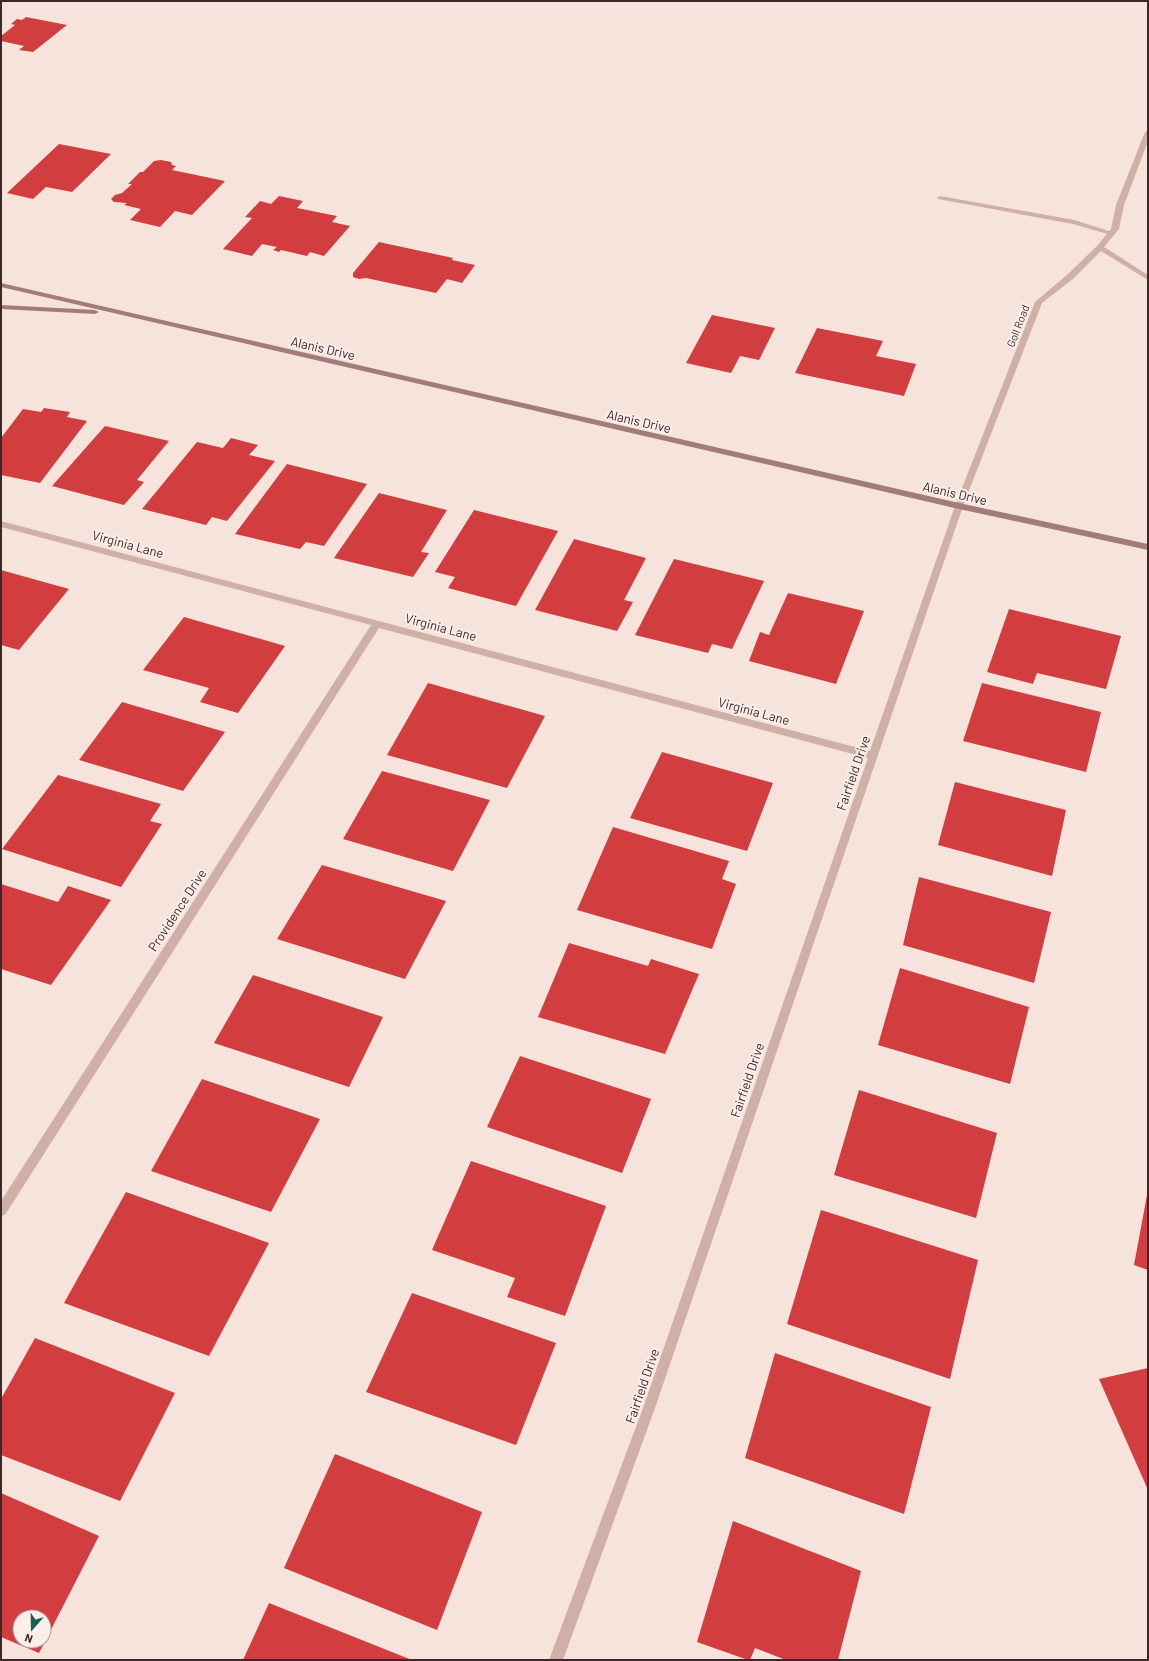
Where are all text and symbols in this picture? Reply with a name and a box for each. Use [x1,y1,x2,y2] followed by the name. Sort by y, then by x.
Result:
[1004,303,1032,349] street label: Goll Road
[289,333,357,363] street label: Alanis Drive
[605,406,673,436] street label: Alanis Drive
[921,478,989,508] street label: Alanis Drive
[91,527,166,561] street label: Virginia Lane
[404,610,479,644] street label: Virginia Lane
[717,694,792,728] street label: Virginia Lane
[833,733,873,813] street label: Fairfield Drive
[144,866,210,954] street label: Providence Drive
[727,1040,767,1120] street label: Fairfield Drive
[622,1346,662,1426] street label: Fairfield Drive
[12,1609,52,1649] north arrow
[23,1632,34,1646] text: N

